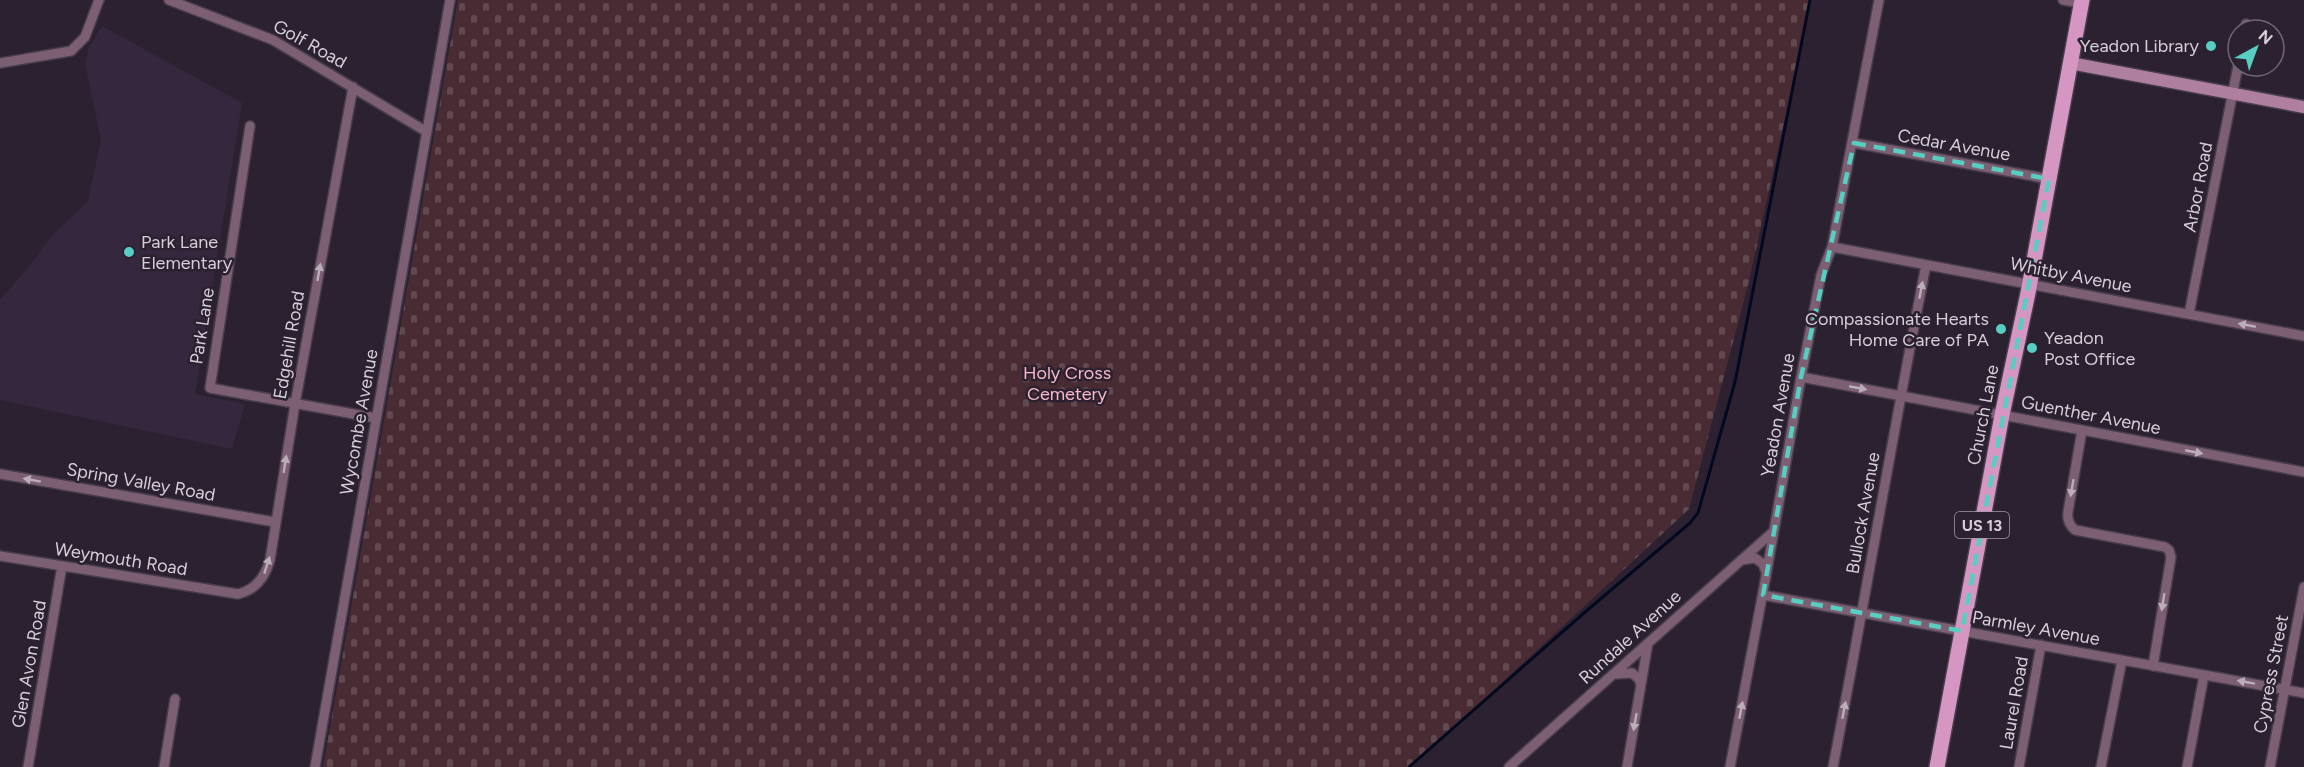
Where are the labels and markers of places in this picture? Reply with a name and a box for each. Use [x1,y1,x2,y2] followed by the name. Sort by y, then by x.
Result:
[2080,35,2200,57] place label: Yeadon Library
[2204,39,2218,53] marker: Yeadon Library
[141,231,233,274] place label: Park Lane Elementary
[122,245,136,259] marker: Park Lane Elementary
[1805,308,1989,351] place label: Compassionate Hearts Home Care of PA
[1994,322,2008,336] marker: Compassionate Hearts Home Care of PA
[2044,327,2135,370] place label: Yeadon Post Office
[2025,341,2039,355] marker: Yeadon Post Office

